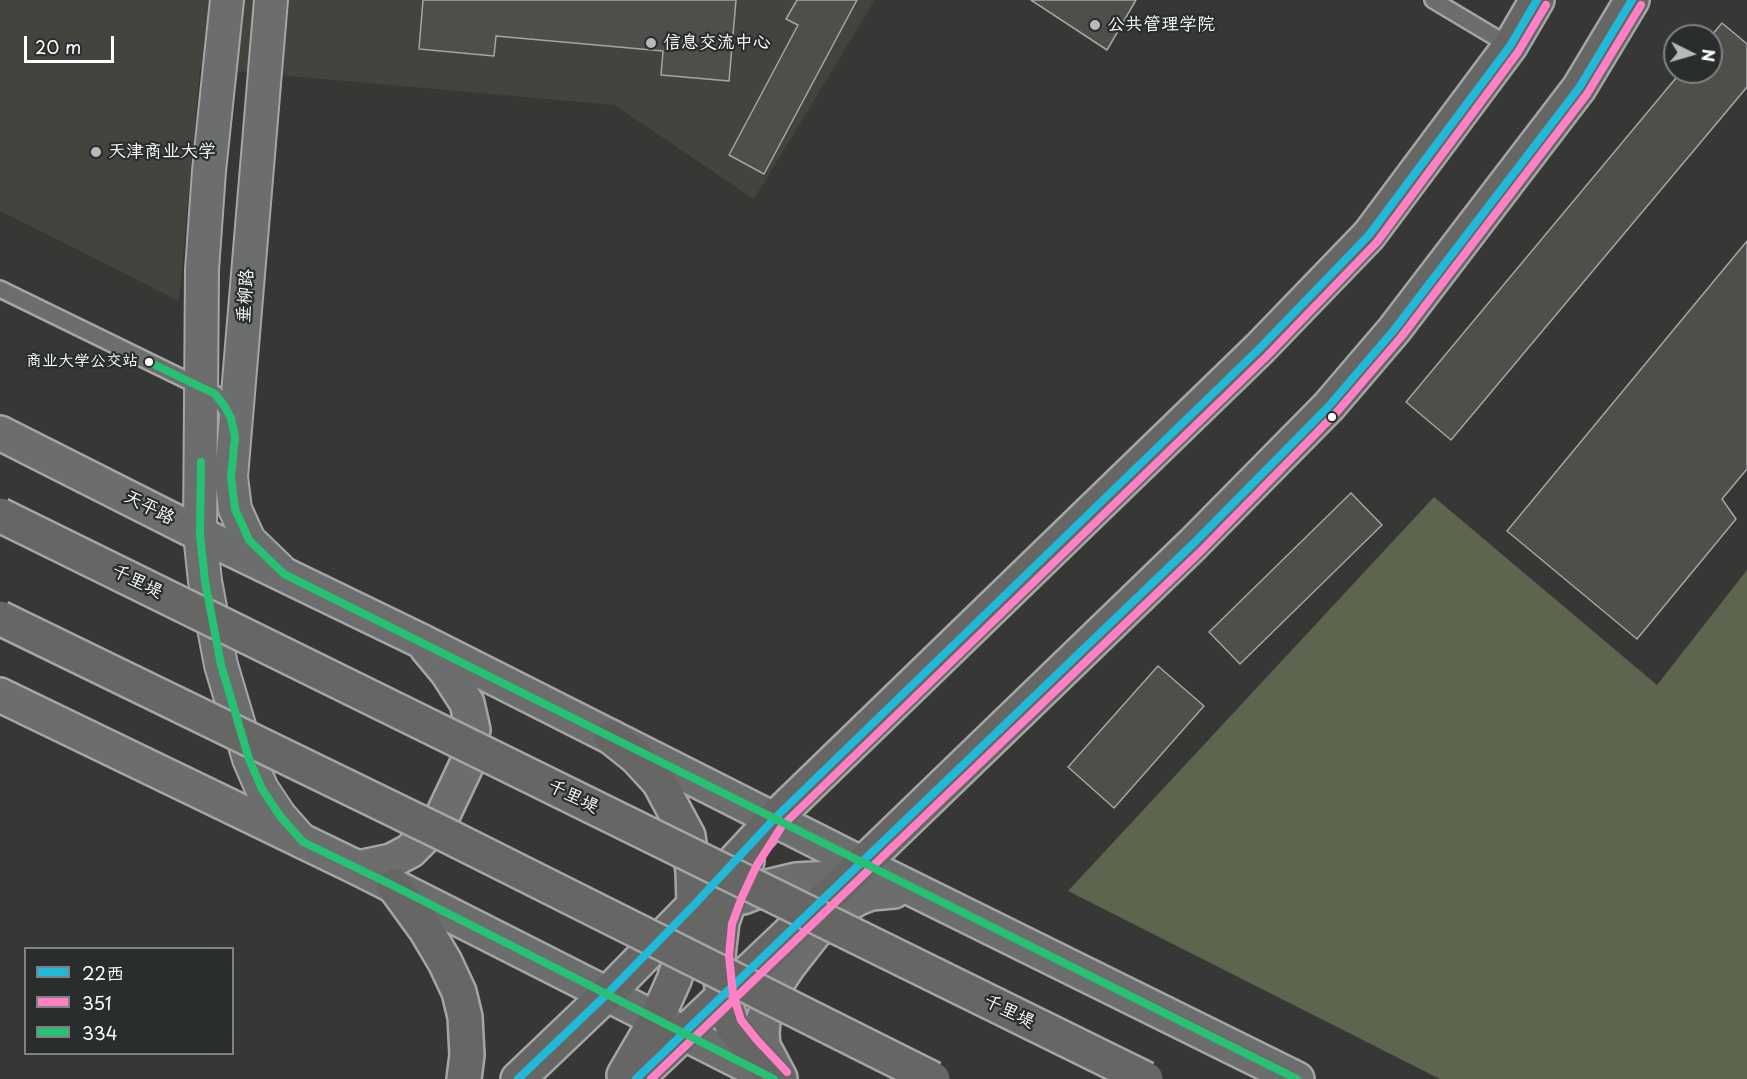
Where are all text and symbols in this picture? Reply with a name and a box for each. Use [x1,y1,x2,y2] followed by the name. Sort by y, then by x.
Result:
[1107,14,1215,36] place label: 公共管理学院
[1088,18,1102,32] marker: 公共管理学院
[27,24,117,62] scale bar
[1663,24,1723,84] north arrow
[663,32,771,54] place label: 信息交流中心
[35,33,81,60] text: 20 m
[644,36,658,50] marker: 信息交流中心
[1696,48,1721,63] text: N
[108,141,216,163] place label: 天津商业大学
[89,145,103,159] marker: 天津商业大学
[233,268,259,324] street label: 垂柳路
[26,352,138,372] place label: 商业大学公交站
[143,356,155,368] marker: 商业大学公交站
[1326,411,1338,423] unlabelled marker
[120,486,178,530] street label: 天平路
[108,560,166,604] street label: 千里堤
[544,775,602,819] street label: 千里堤
[24,947,234,1055] legend
[82,959,124,986] text: 22西
[82,989,111,1016] text: 351
[980,990,1038,1034] street label: 千里堤
[82,1019,118,1046] text: 334

